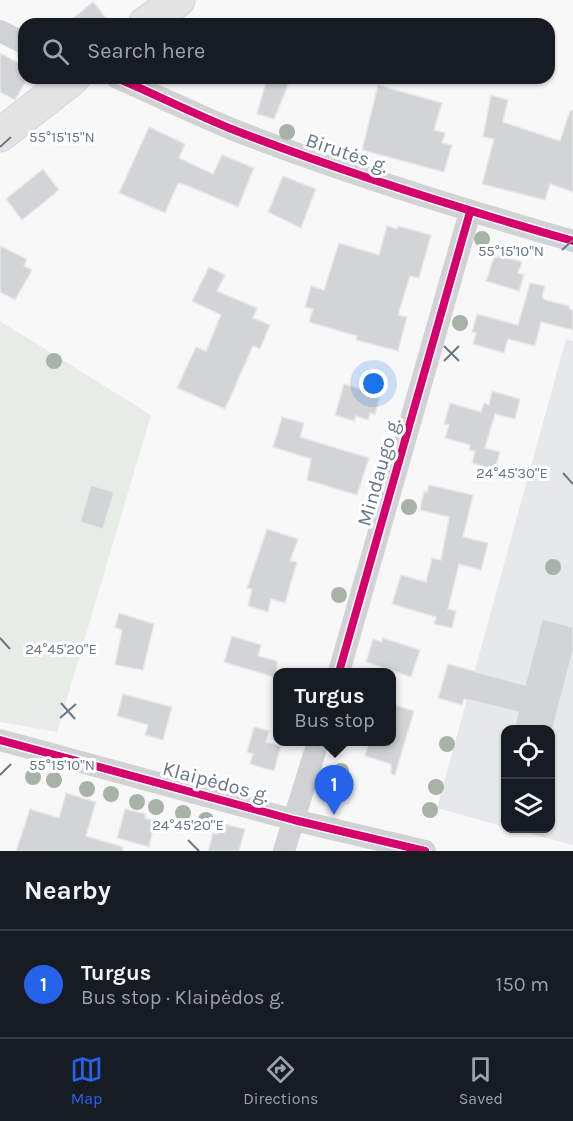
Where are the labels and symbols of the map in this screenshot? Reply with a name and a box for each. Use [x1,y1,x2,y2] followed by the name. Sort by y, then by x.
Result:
[29,128,95,146] text: 55°15'15"N
[303,128,391,178] street label: Birutės g.
[478,242,544,260] text: 55°15'10"N
[359,369,388,398] your location
[353,415,405,529] street label: Mindaugo g.
[476,464,548,482] text: 24°45'30"E
[25,640,97,658] text: 24°45'20"E
[29,756,95,774] text: 55°15'10"N
[160,757,272,807] street label: Klaipėdos g.
[314,766,354,815] pin: 1
[152,816,224,834] text: 24°45'20"E

